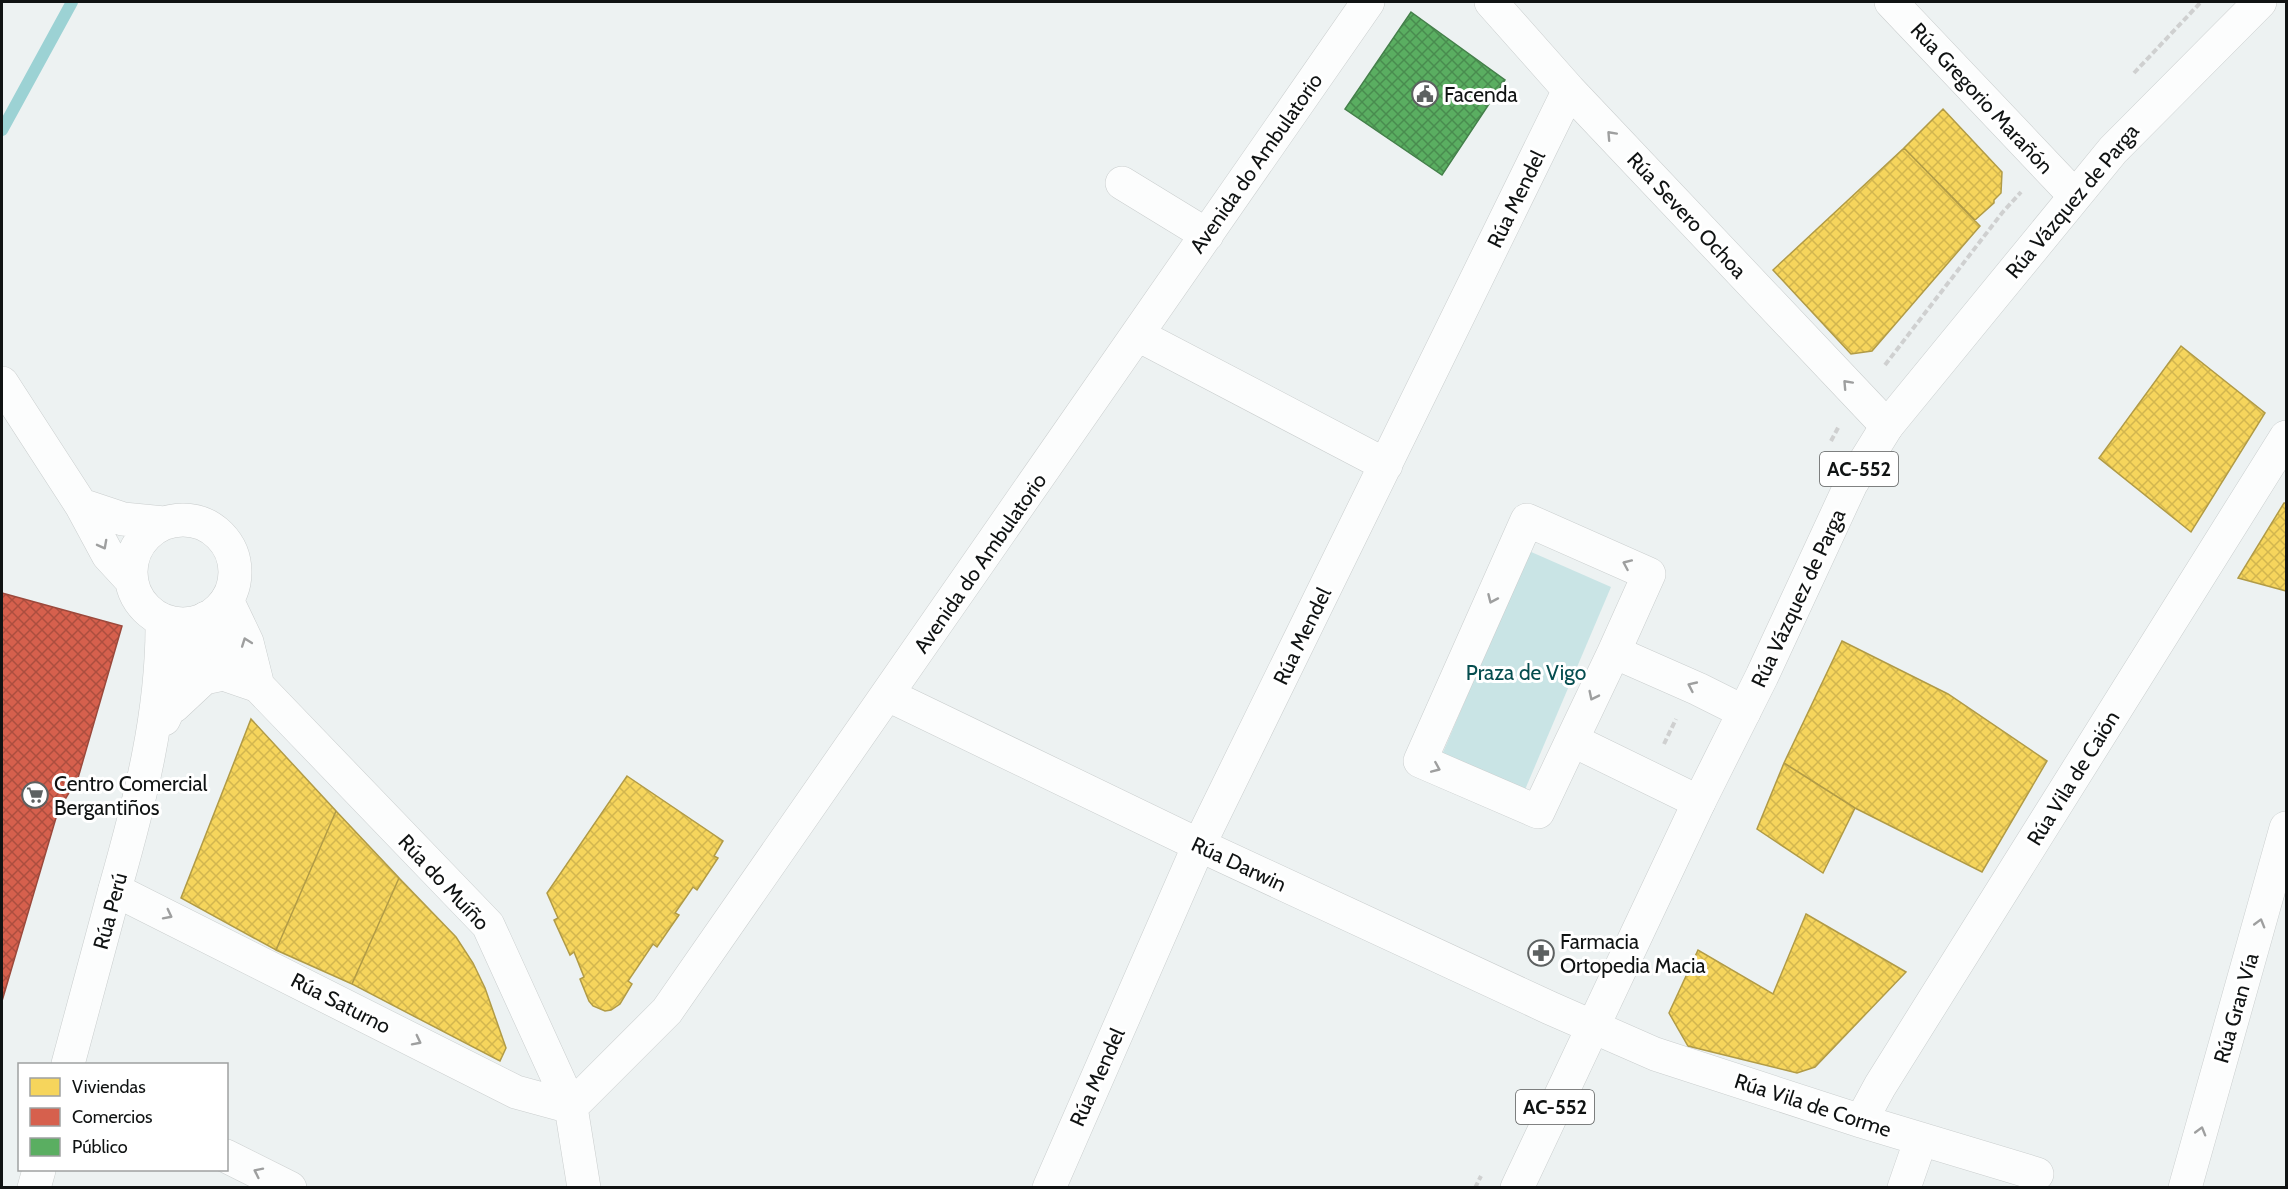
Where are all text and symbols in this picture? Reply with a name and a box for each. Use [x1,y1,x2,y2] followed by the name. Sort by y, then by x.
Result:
[1906,17,2058,179] street label: Rúa Gregorio Marañón
[1184,68,1328,258] street label: Avenida do Ambulatorio
[1410,79,1440,109] public building icon: Facenda
[1444,82,1517,107] place label: Facenda
[2000,119,2144,283] street label: Rúa Vázquez de Parga
[1608,132,1619,143] one-way arrow
[1482,146,1550,252] street label: Rúa Mendel
[1622,147,1752,283] street label: Rúa Severo Ochoa
[1843,380,1854,391] one-way arrow
[1820,452,1898,486] road number: AC-552
[908,468,1052,658] street label: Avenida do Ambulatorio
[1746,505,1850,691] street label: Rúa Vázquez de Parga
[96,539,107,549] one-way arrow
[1623,559,1634,571] one-way arrow
[1268,583,1336,689] street label: Rúa Mendel
[1488,593,1500,604] one-way arrow
[240,637,253,648] one-way arrow
[1466,660,1586,685] park label: Praza de Vigo
[1687,681,1698,693] one-way arrow
[1589,690,1600,701] one-way arrow
[2022,706,2124,850] street label: Rúa Vila de Caión
[1430,761,1441,773] one-way arrow
[54,771,207,820] place label: Centro Comercial Bergantiños
[20,780,50,810] supermarket icon: Centro Comercial Bergantiños
[393,829,495,935] street label: Rúa do Muíño
[1188,831,1290,897] street label: Rúa Darwin
[88,870,132,952] street label: Rúa Perú
[162,908,172,919] one-way arrow
[2253,918,2265,929] one-way arrow
[1560,929,1706,978] place label: Farmacia Ortopedia Macia
[1526,938,1556,968] pharmacy icon: Farmacia Ortopedia Macia
[2208,950,2264,1066] street label: Rúa Gran Vía
[287,967,395,1039] street label: Rúa Saturno
[1064,1024,1130,1130] street label: Rúa Mendel
[410,1034,421,1046] one-way arrow
[18,1063,228,1171] legend
[1731,1068,1895,1142] street label: Rúa Vila de Corme
[72,1076,146,1098] text: Viviendas
[1516,1090,1594,1124] road number: AC-552
[72,1106,153,1128] text: Comercios
[2194,1126,2206,1137] one-way arrow
[72,1136,128,1158] text: Público
[254,1167,265,1179] one-way arrow

